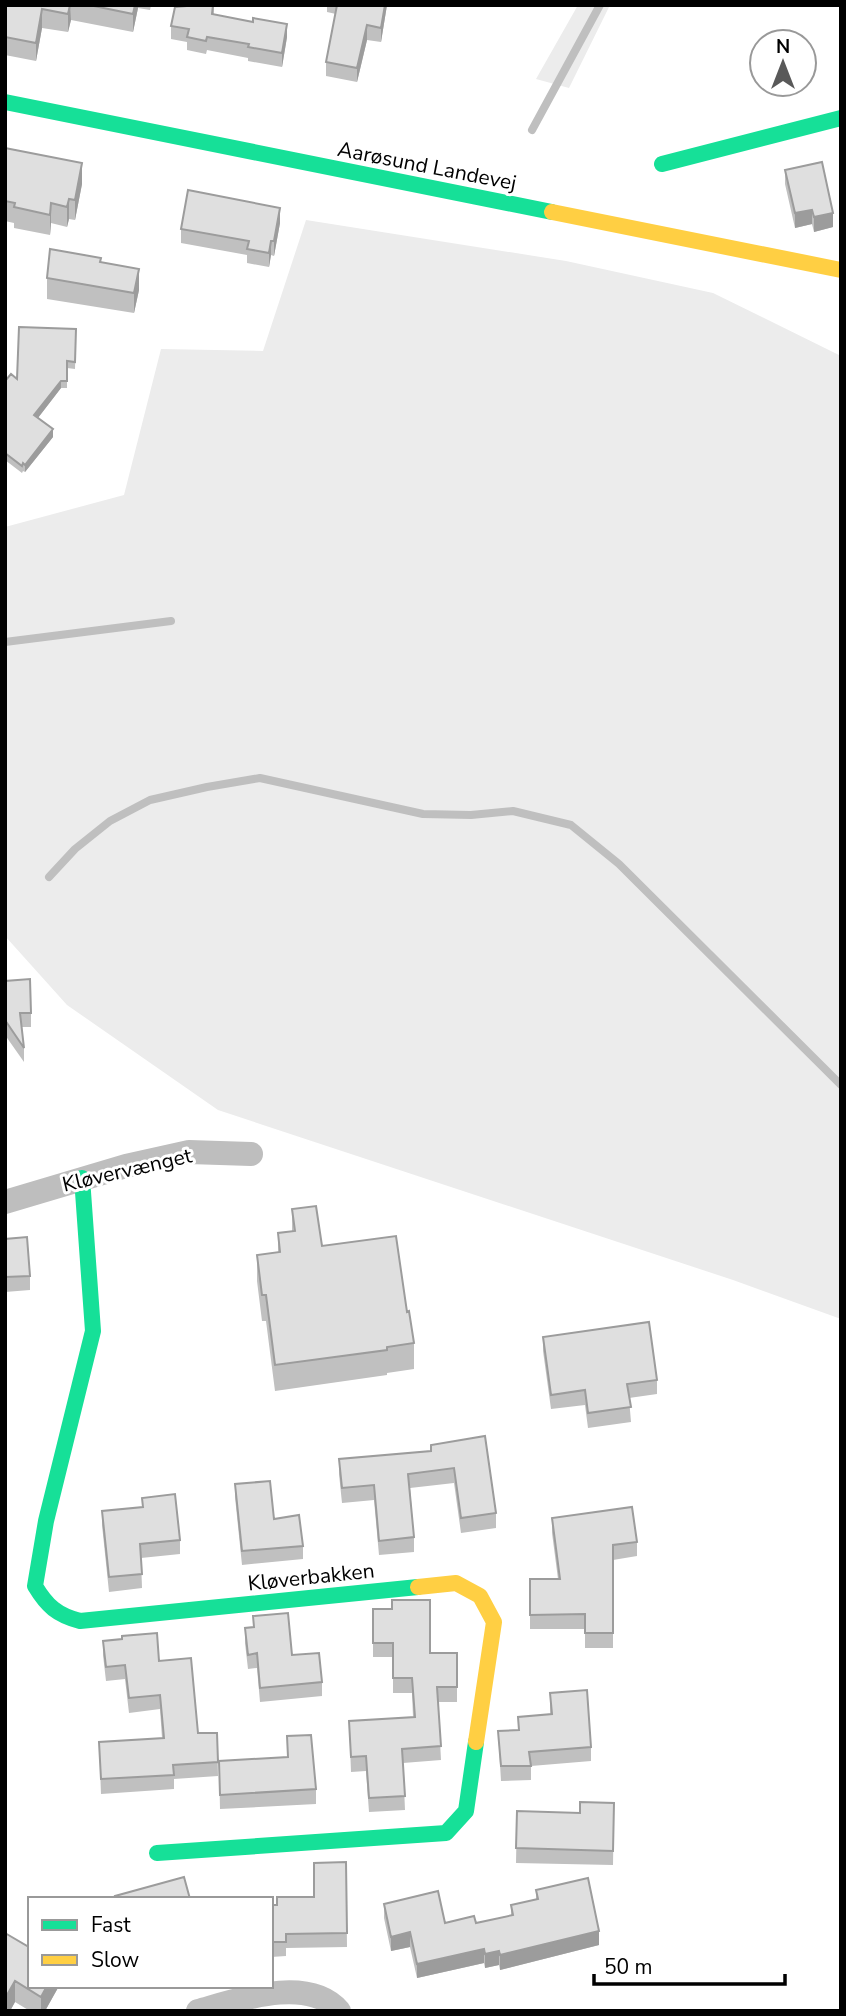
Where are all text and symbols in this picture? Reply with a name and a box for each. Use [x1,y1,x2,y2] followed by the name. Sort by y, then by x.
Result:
[748,28,818,98] north arrow
[776,34,790,60] text: N
[335,135,519,197] street label: Aarøsund Landevej
[59,1141,195,1199] street label: Kløvervænget
[246,1556,376,1598] street label: Kløverbakken
[28,1897,273,1988] legend
[91,1911,131,1939] text: Fast
[594,1942,785,1986] scale bar
[91,1946,140,1974] text: Slow
[604,1953,653,1981] text: 50 m

